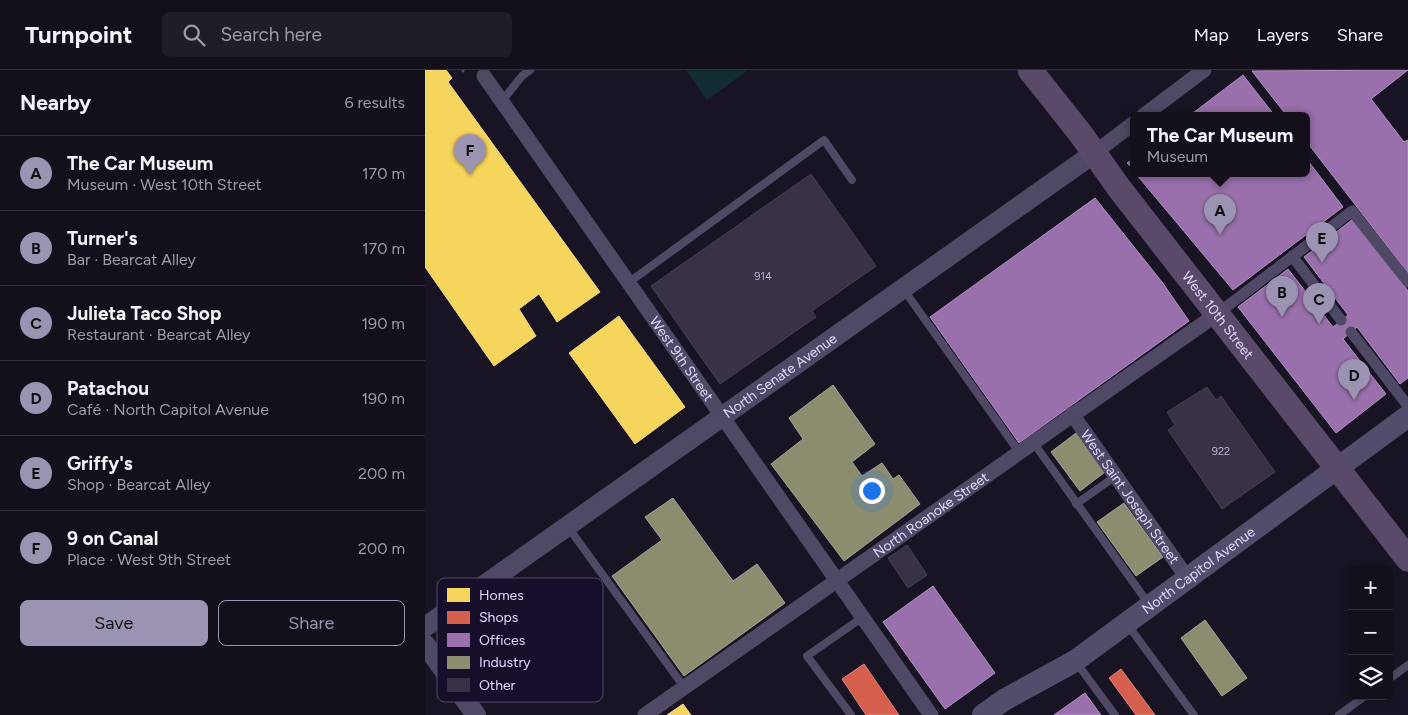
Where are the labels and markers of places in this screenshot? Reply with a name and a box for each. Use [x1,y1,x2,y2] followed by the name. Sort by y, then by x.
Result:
[454,134,486,175] pin: F
[1204,194,1236,235] pin: A
[1306,222,1338,263] pin: E
[1266,276,1298,317] pin: B
[1303,283,1335,324] pin: C
[1338,359,1370,400] pin: D

